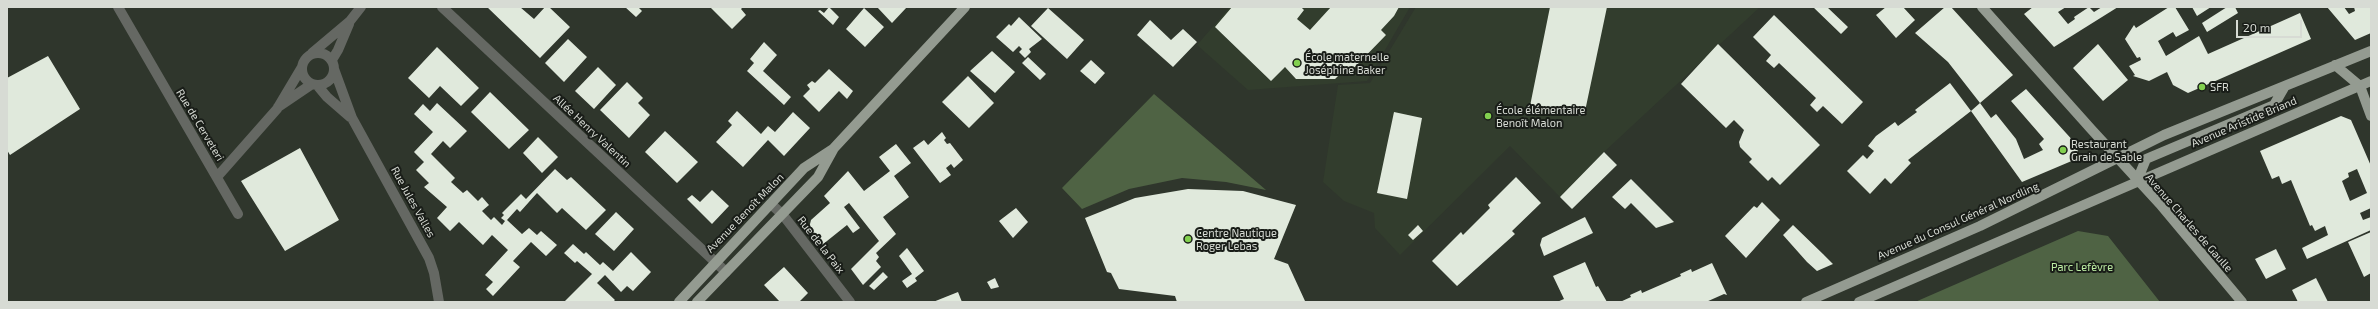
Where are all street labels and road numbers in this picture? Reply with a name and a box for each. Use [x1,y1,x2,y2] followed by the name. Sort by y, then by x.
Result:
[173,87,227,163] street label: Rue de Cerveteri
[550,92,634,170] street label: Allée Henry Valentin
[2189,94,2299,150] street label: Avenue Aristide Briand
[388,164,438,240] street label: Rue Jules Valles
[704,170,786,256] street label: Avenue Benoît Malon
[2143,171,2235,275] street label: Avenue Charles de Gaulle
[1875,179,2041,263] street label: Avenue du Consul Général Nordling
[795,214,847,276] street label: Rue de la Paix

